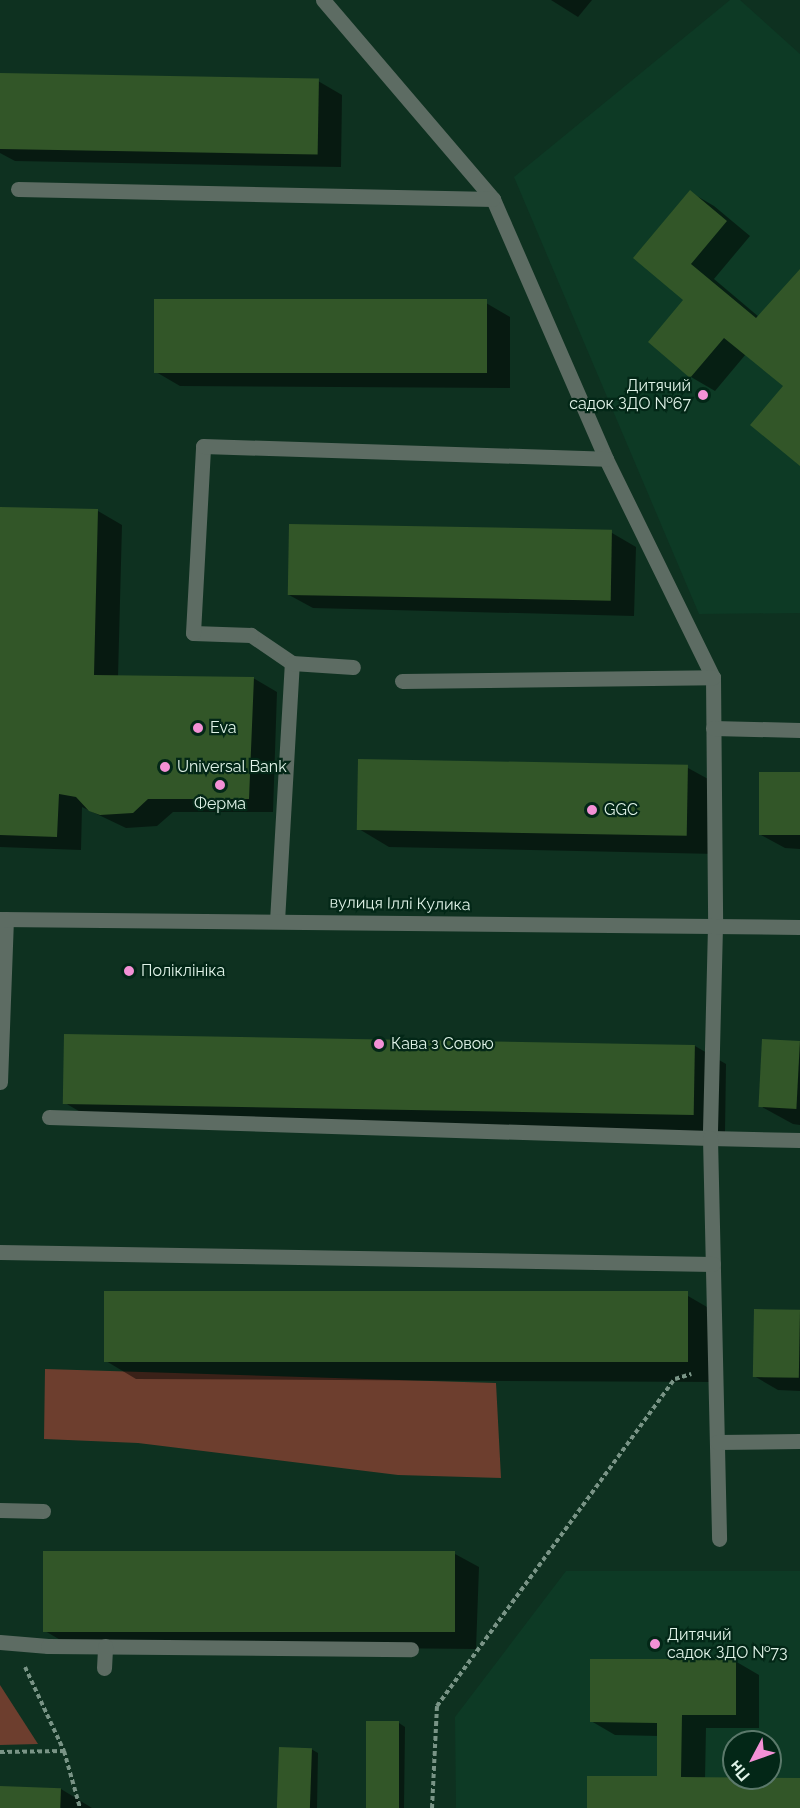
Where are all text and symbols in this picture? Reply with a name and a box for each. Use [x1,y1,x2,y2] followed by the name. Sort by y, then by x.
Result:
[569,376,691,414] place label: Дитячий садок ЗДО №67
[696,388,710,402] marker: Дитячий садок ЗДО №67
[210,718,236,738] place label: Eva
[191,721,205,735] marker: Eva
[177,757,287,777] place label: Universal Bank
[158,760,172,774] marker: Universal Bank
[213,778,227,792] marker: Ферма
[194,794,246,814] place label: Ферма
[604,800,638,820] place label: GGC
[585,803,599,817] marker: GGC
[329,893,471,915] street label: вулиця Іллі Кулика
[141,961,225,981] place label: Поліклініка
[122,964,136,978] marker: Поліклініка
[391,1034,494,1054] place label: Кава з Совою
[372,1037,386,1051] marker: Кава з Совою
[667,1625,788,1663] place label: Дитячий садок ЗДО №73
[648,1637,662,1651] marker: Дитячий садок ЗДО №73
[722,1730,782,1790] north arrow
[725,1757,754,1785] text: Пн

